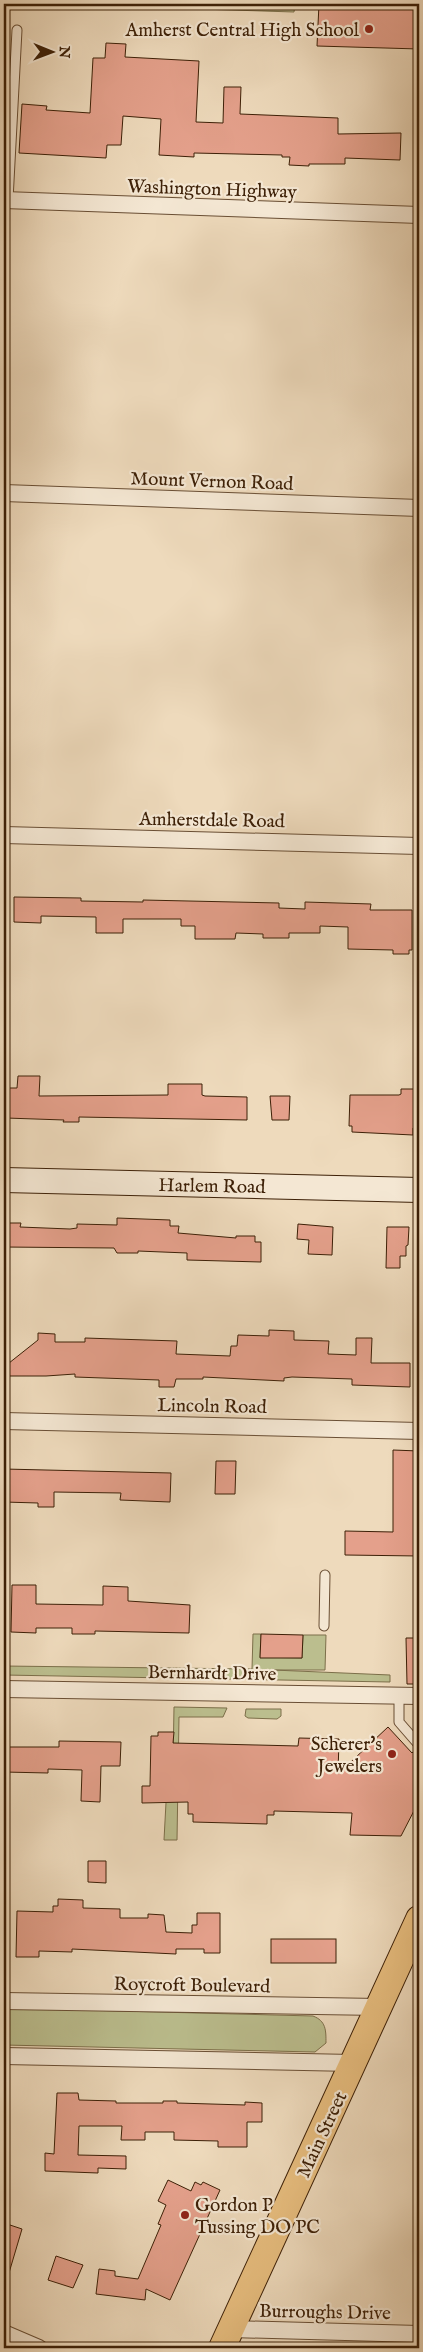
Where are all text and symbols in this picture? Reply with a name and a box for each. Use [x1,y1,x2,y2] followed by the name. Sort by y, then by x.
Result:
[124,19,360,43] place label: Amherst Central High School
[363,23,375,35] marker: Amherst Central High School
[28,28,78,78] north arrow
[55,45,73,58] text: N
[127,175,298,205] street label: Washington Highway
[130,467,295,497] street label: Mount Vernon Road
[138,808,286,834] street label: Amherstdale Road
[158,1174,267,1200] street label: Harlem Road
[157,1394,268,1420] street label: Lincoln Road
[147,1661,277,1687] street label: Bernhardt Drive
[311,1733,382,1779] place label: Scherer's Jewelers
[386,1748,398,1760] marker: Scherer's Jewelers
[113,1973,271,1999] street label: Roycroft Boulevard
[292,2087,353,2182] street label: Main Street
[195,2194,320,2240] place label: Gordon P Tussing DO PC
[179,2209,191,2221] marker: Gordon P Tussing DO PC
[259,2300,391,2326] street label: Burroughs Drive

